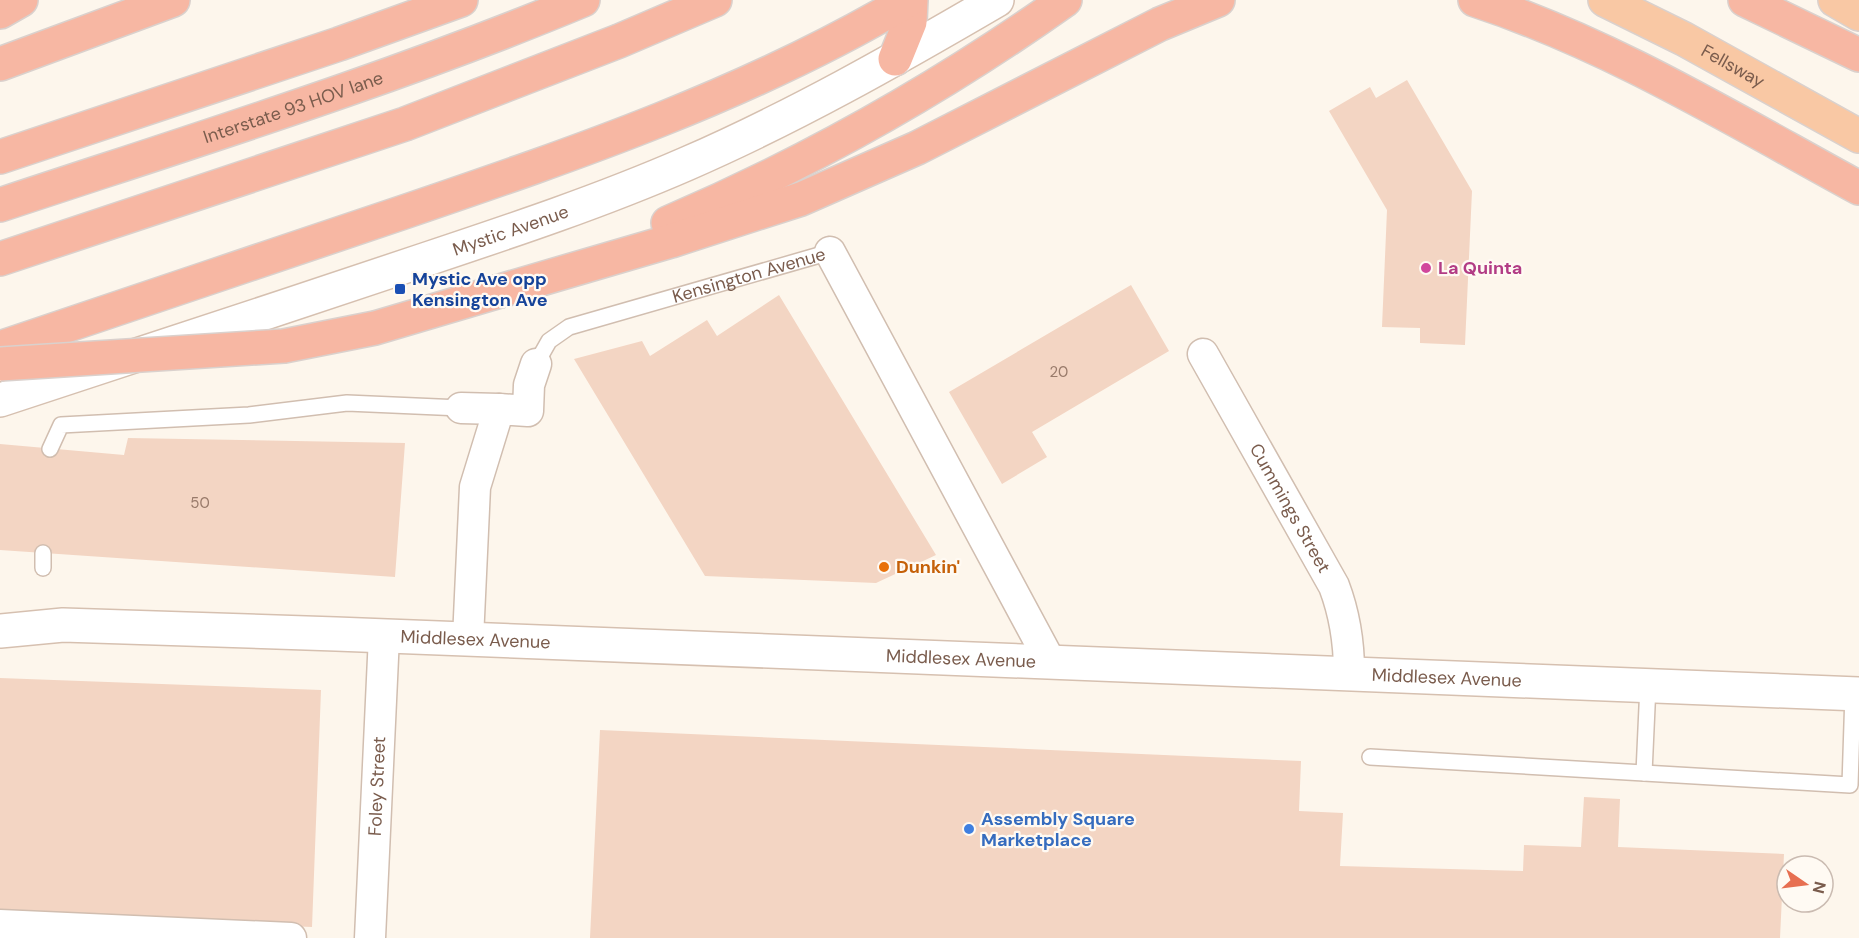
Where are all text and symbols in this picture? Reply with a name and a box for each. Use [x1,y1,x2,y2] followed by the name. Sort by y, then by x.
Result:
[1697,39,1769,93] street label: Fellsway
[200,66,386,149] street label: Interstate 93 HOV lane
[450,199,572,262] street label: Mystic Avenue
[670,242,828,309] street label: Kensington Avenue
[1438,256,1522,280] place label: La Quinta
[1419,261,1433,275] marker: La Quinta
[412,267,548,312] place label: Mystic Ave opp Kensington Ave
[393,282,407,296] marker: Mystic Ave opp Kensington Ave
[1050,362,1068,382] house number: 20
[1244,439,1336,577] street label: Cummings Street
[190,493,210,513] house number: 50
[896,555,960,579] place label: Dunkin'
[877,560,891,574] marker: Dunkin'
[400,625,551,654] street label: Middlesex Avenue
[886,644,1037,674] street label: Middlesex Avenue
[1371,663,1522,693] street label: Middlesex Avenue
[363,736,391,837] street label: Foley Street
[981,807,1135,852] place label: Assembly Square Marketplace
[962,822,976,836] marker: Assembly Square Marketplace
[1775,854,1835,914] north arrow
[1807,879,1831,896] text: N

